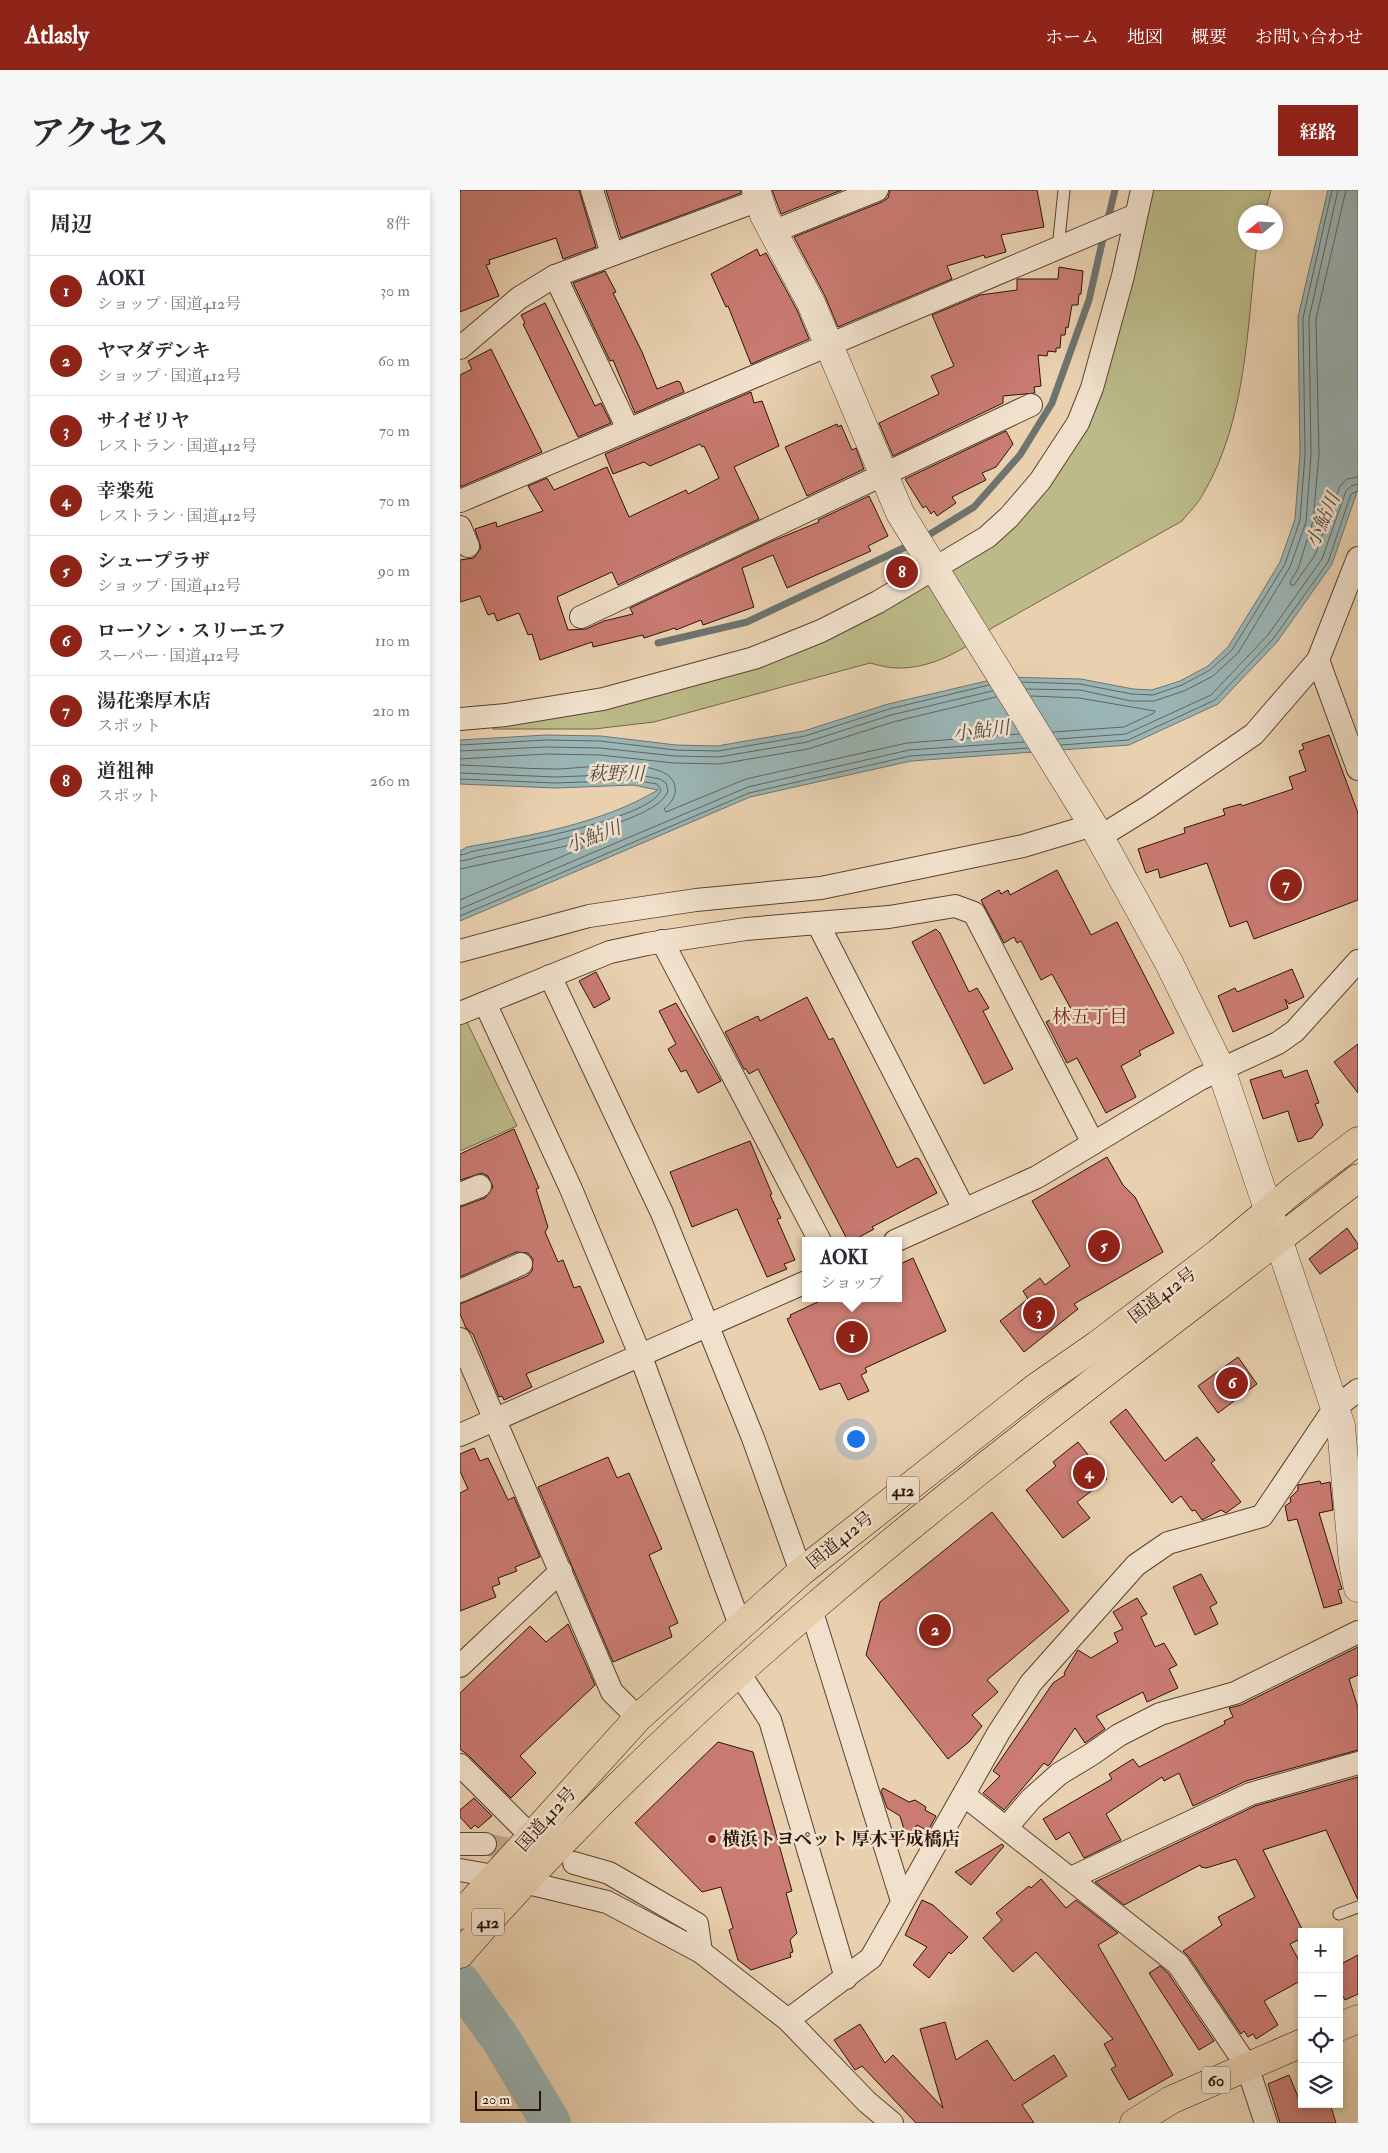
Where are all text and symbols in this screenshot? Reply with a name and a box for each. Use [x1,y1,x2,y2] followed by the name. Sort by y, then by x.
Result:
[25,20,89,51] text: Atlasly
[1045,26,1099,49] text: ホーム
[1127,26,1163,49] text: 地図
[1191,26,1227,49] text: 概要
[1255,26,1363,49] text: お問い合わせ
[1278,105,1358,156] button: 経路
[30,112,169,156] text: アクセス
[1238,205,1283,250] north arrow
[50,211,92,238] text: 周辺
[386,214,410,234] text: 8件
[97,267,145,291] text: AOKI
[63,281,69,301] text: 1
[380,281,410,301] text: 30 m
[97,294,241,314] text: ショップ · 国道412号
[97,339,211,363] text: ヤマダデンキ
[62,351,70,371] text: 2
[378,351,410,371] text: 60 m
[97,366,241,386] text: ショップ · 国道412号
[97,409,190,433] text: サイゼリヤ
[63,421,69,441] text: 3
[379,421,410,441] text: 70 m
[97,436,257,456] text: レストラン · 国道412号
[97,479,154,503] text: 幸楽苑
[1300,488,1346,551] water label: 小鮎川
[62,491,70,511] text: 4
[379,491,410,511] text: 70 m
[97,506,257,526] text: レストラン · 国道412号
[97,549,210,573] text: シュープラザ
[886,553,918,591] pin: 8
[62,561,70,581] text: 5
[378,561,410,581] text: 90 m
[97,576,241,596] text: ショップ · 国道412号
[97,619,286,643] text: ローソン・スリーエフ
[62,631,70,651] text: 6
[375,631,410,651] text: 110 m
[97,646,240,666] text: スーパー · 国道412号
[97,689,211,713] text: 湯花楽厚木店
[62,701,70,721] text: 7
[372,701,410,721] text: 210 m
[951,715,1013,746] water label: 小鮎川
[97,716,161,736] text: スポット
[97,759,154,783] text: 道祖神
[587,762,646,786] water label: 萩野川
[62,771,70,791] text: 8
[370,771,410,791] text: 260 m
[97,786,161,806] text: スポット
[562,815,626,858] water label: 小鮎川
[1270,866,1302,904] pin: 7
[1052,1005,1128,1029] district label: 林五丁目
[1088,1227,1120,1265] pin: 5
[802,1237,902,1302] popup
[820,1246,868,1270] text: AOKI
[1124,1262,1201,1328] street label: 国道412号
[820,1273,884,1293] text: ショップ
[1023,1294,1055,1332] pin: 3
[836,1318,868,1356] pin: 1
[1216,1364,1248,1402] pin: 6
[843,1426,869,1452] your location
[1073,1454,1105,1492] pin: 4
[887,1476,919,1504] road number: 412
[802,1507,878,1574] street label: 国道412号
[919,1611,951,1649] pin: 2
[511,1782,581,1856] street label: 国道412号
[722,1828,960,1851] place label: 横浜トヨペット 厚木平成橋店
[706,1833,718,1845] marker: 横浜トヨペット 厚木平成橋店
[472,1908,504,1935] road number: 412
[1298,1928,1343,2108] map controls
[1298,1928,1343,1973] button: +
[1298,1973,1343,2018] button: −
[1298,2018,1343,2063] button: locate
[1298,2063,1343,2108] button: layers
[1202,2066,1230,2094] road number: 60
[475,2088,541,2111] scale bar
[482,2091,510,2108] text: 20 m

